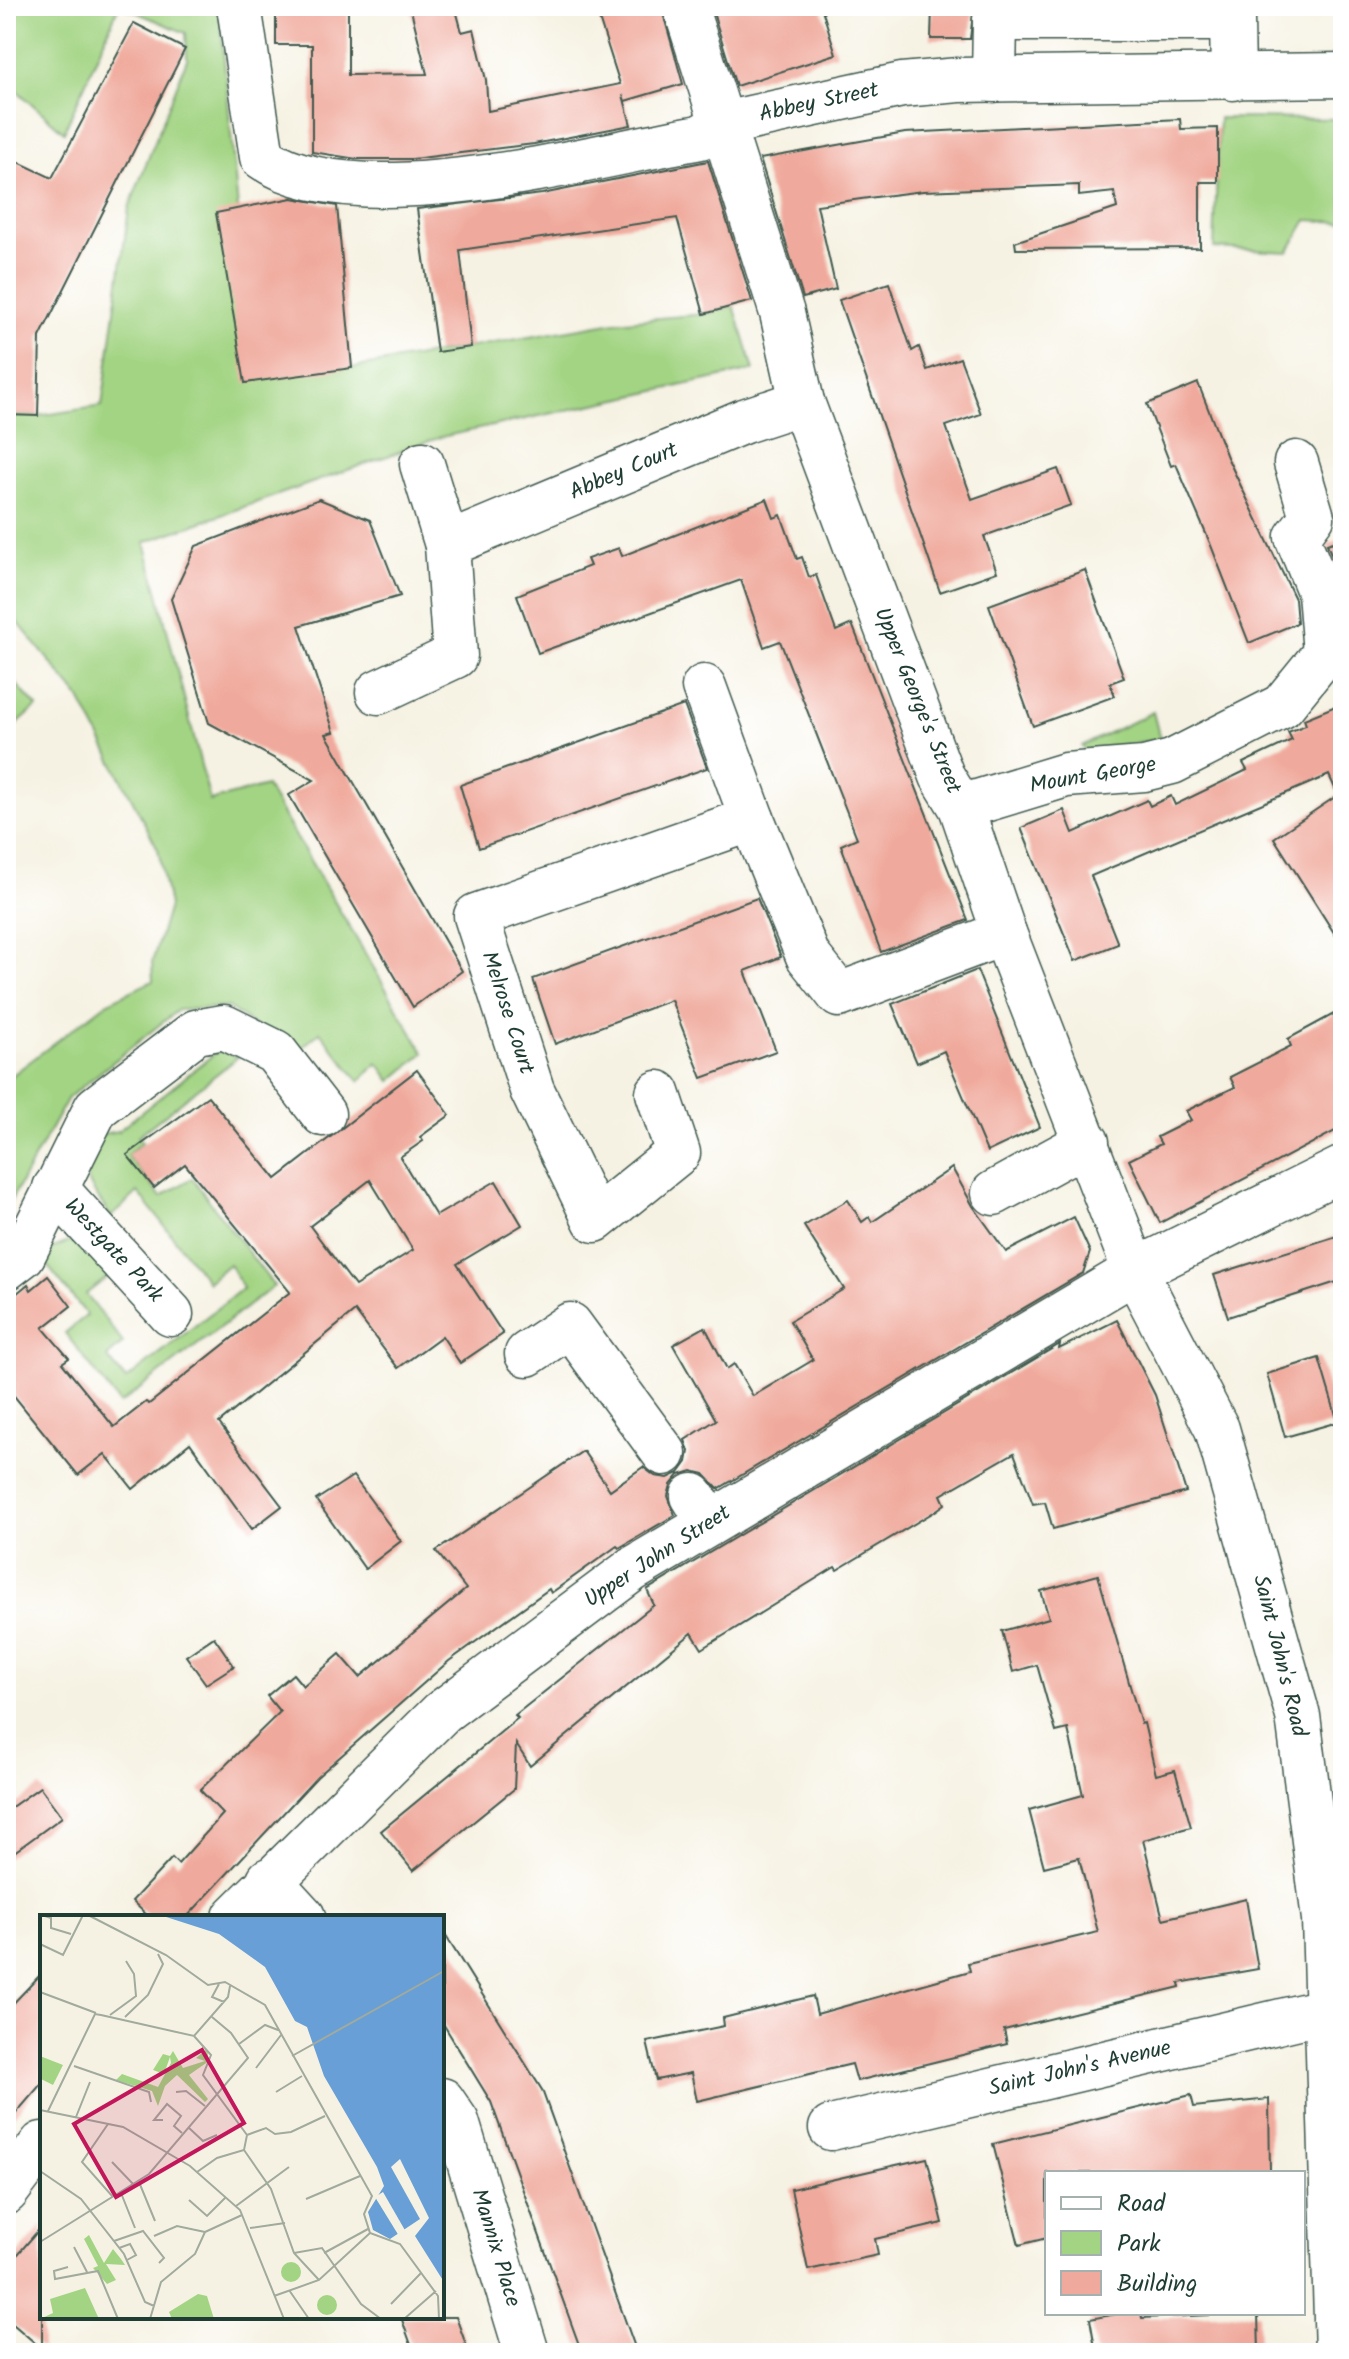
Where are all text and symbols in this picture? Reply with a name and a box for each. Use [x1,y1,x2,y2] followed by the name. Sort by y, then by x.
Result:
[756,73,882,133] street label: Abbey Street
[564,433,684,511] street label: Abbey Court
[864,603,971,800] street label: Upper George's Street
[1027,748,1159,804] street label: Mount George
[471,947,543,1080] street label: Melrose Court
[55,1190,172,1312] street label: Westgate Park
[578,1496,739,1618] street label: Upper John Street
[1242,1571,1316,1742] street label: Saint John's Road
[40,1915,444,2319] inset map
[985,2031,1175,2107] street label: Saint John's Avenue
[1045,2171,1305,2315] legend
[460,2185,530,2312] street label: Mannix Place
[1117,2185,1166,2224] text: Road
[1117,2225,1161,2264] text: Park
[1117,2265,1197,2304] text: Building

